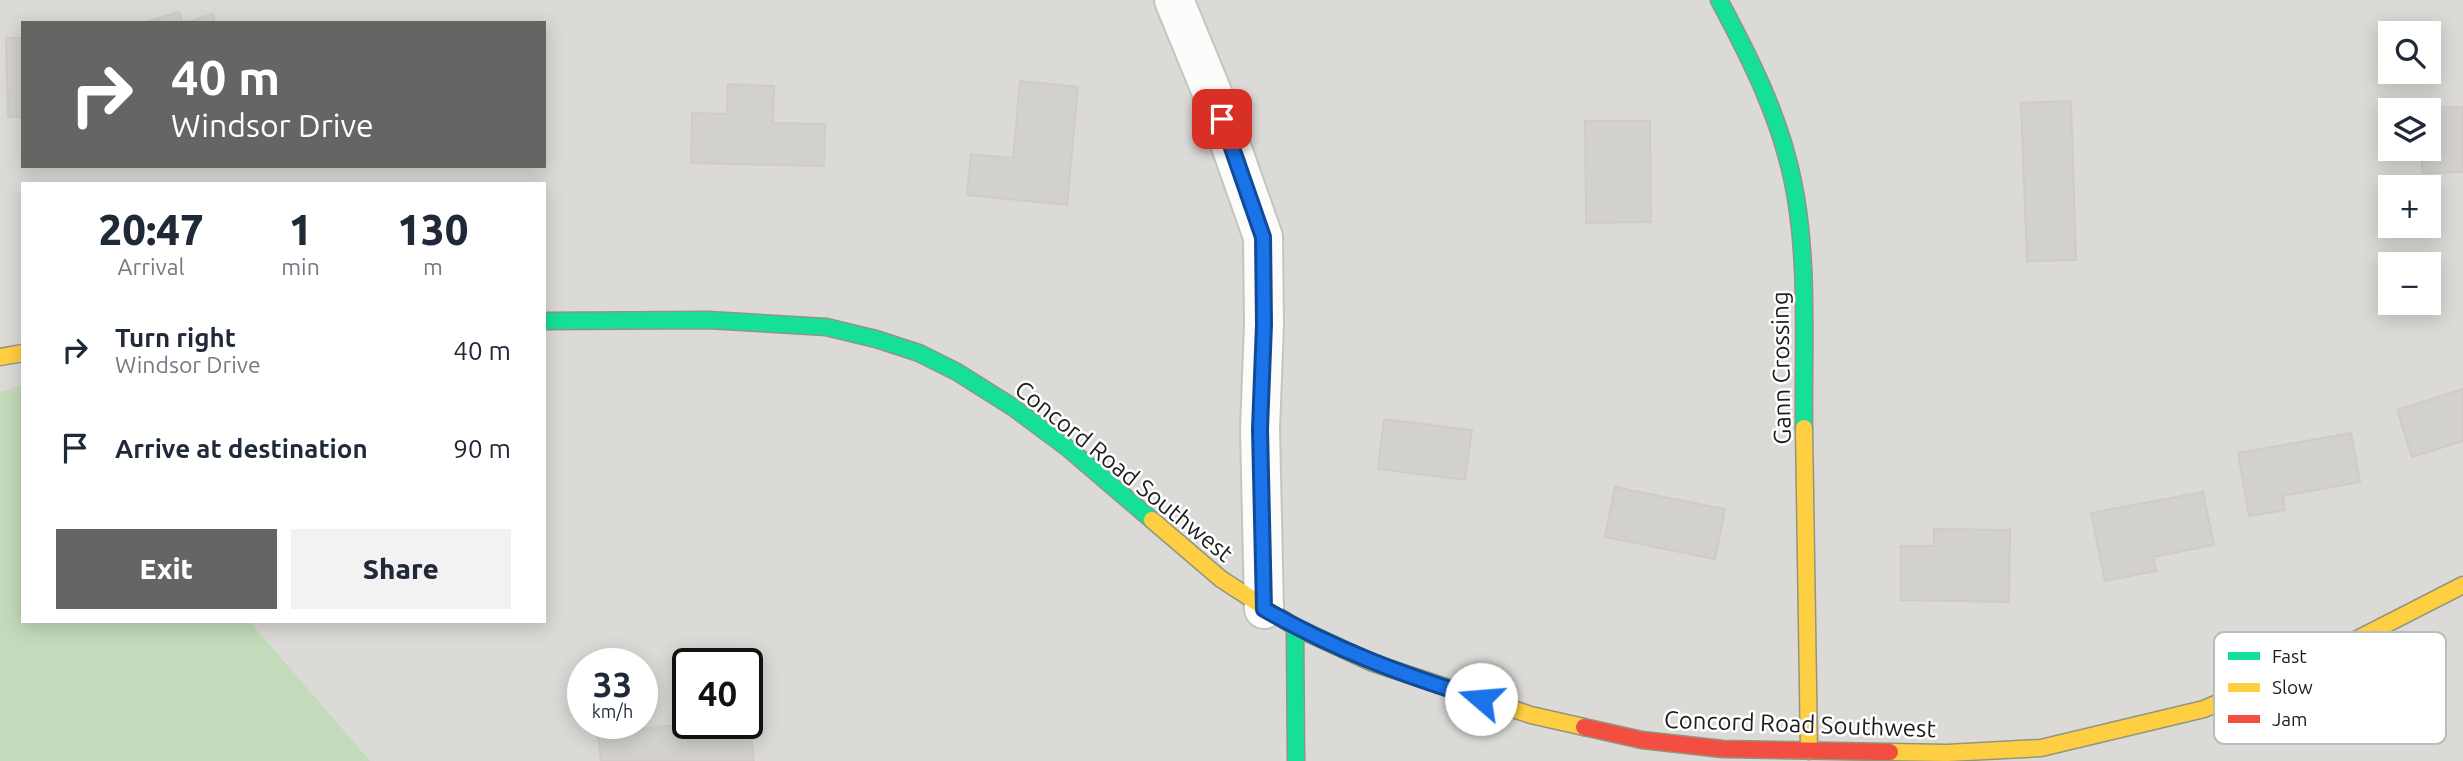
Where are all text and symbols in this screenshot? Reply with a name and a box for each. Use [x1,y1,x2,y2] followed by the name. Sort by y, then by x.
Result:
[2378,21,2441,315] map controls
[2378,21,2441,84] button: search
[56,49,147,140] icon: right
[171,49,280,104] text: 40 m
[1192,89,1252,149] pin
[2378,98,2441,161] button: layers
[1203,100,1241,138] icon: arrive
[171,107,374,143] text: Windsor Drive
[2378,175,2441,238] button: +
[99,206,204,253] text: 20:47
[289,206,312,253] text: 1
[397,206,468,253] text: 130
[2378,252,2441,315] button: −
[118,254,185,279] text: Arrival
[281,254,320,279] text: min
[423,254,443,279] text: m
[1766,291,1796,445] street label: Gann Crossing
[115,323,236,352] text: Turn right
[56,331,94,369] icon: right
[453,336,511,365] text: 40 m
[115,352,261,377] text: Windsor Drive
[1010,375,1239,567] street label: Concord Road Southwest
[56,429,94,467] icon: arrive
[115,434,368,463] text: Arrive at destination
[453,434,511,463] text: 90 m
[56,529,277,609] button: Exit
[291,529,511,609] button: Share
[2214,632,2446,744] legend
[2272,645,2307,667] text: Fast
[672,648,763,739] speed limit sign: 40
[1444,662,1518,736] position arrow
[593,664,632,704] text: 33
[2272,676,2313,698] text: Slow
[592,701,633,721] text: km/h
[1664,706,1937,742] street label: Concord Road Southwest
[2272,708,2308,730] text: Jam

